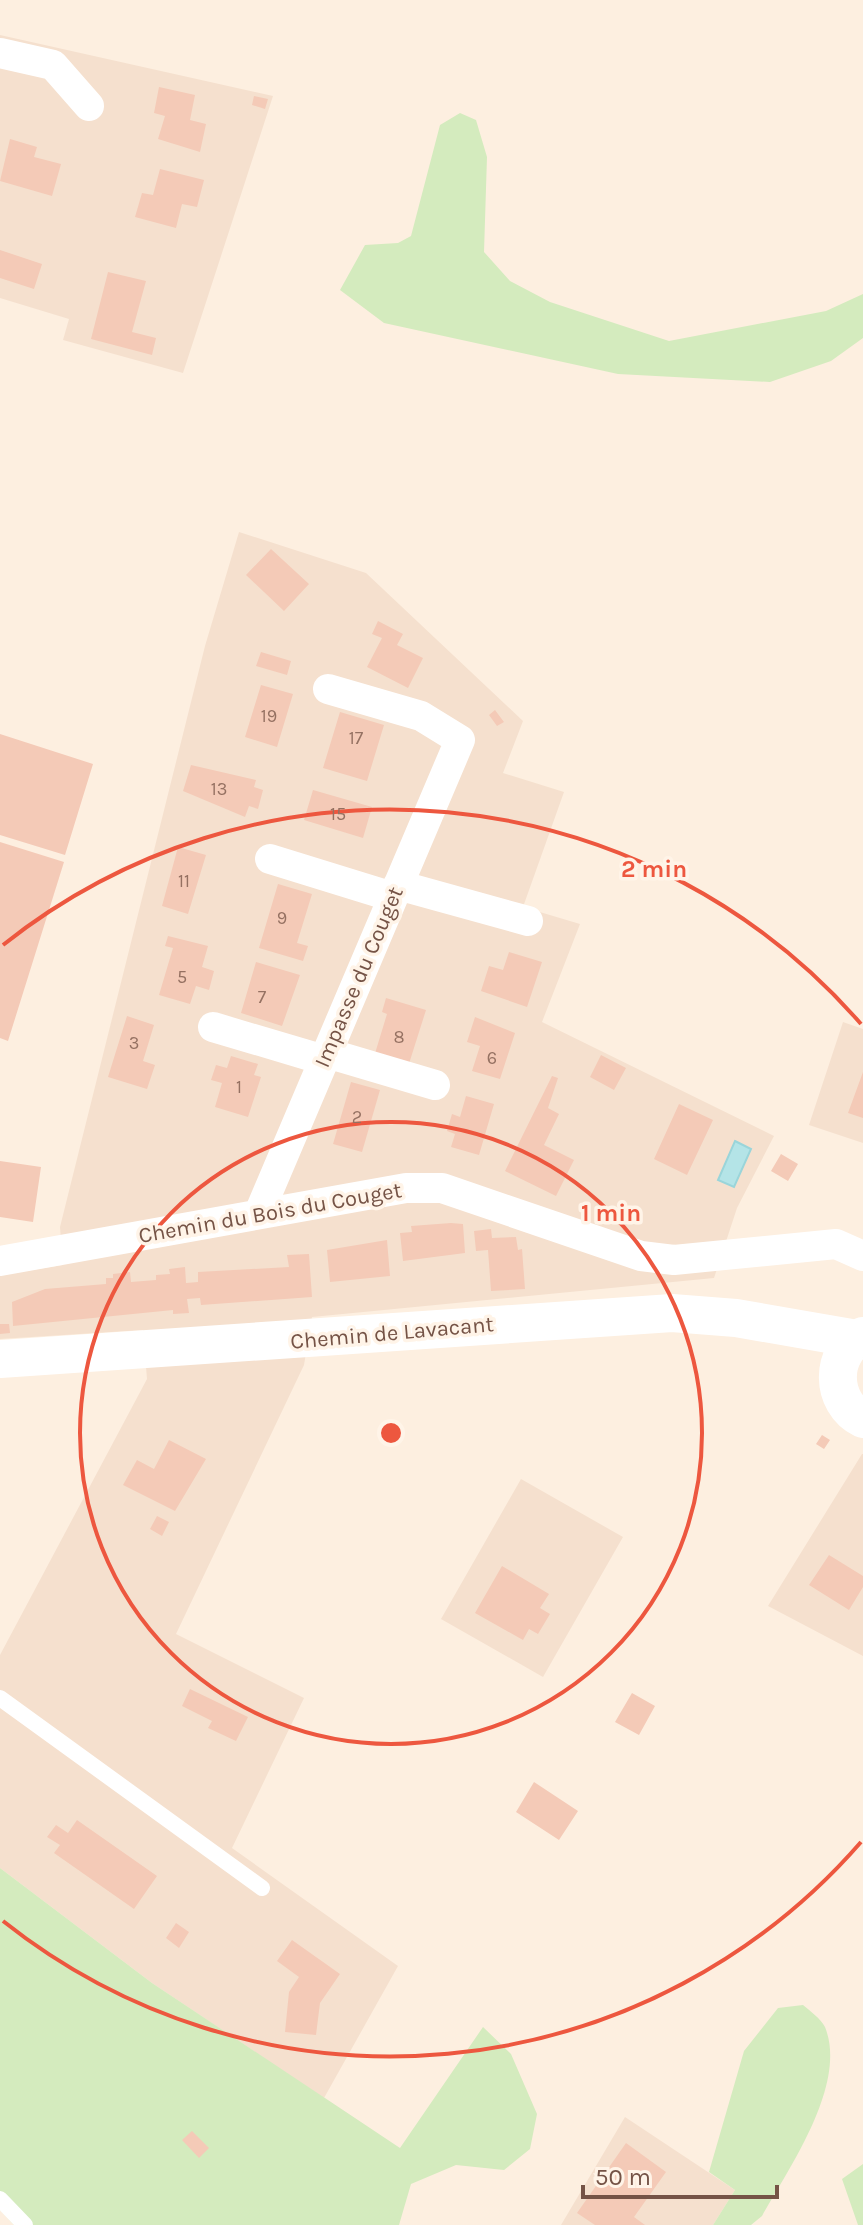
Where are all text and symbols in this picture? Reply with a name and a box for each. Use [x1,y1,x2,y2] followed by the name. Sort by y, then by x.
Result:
[261,705,277,727] house number: 19
[349,727,364,749] house number: 17
[211,778,227,800] house number: 13
[330,803,346,825] house number: 15
[621,855,687,883] text: 2 min
[178,870,190,892] house number: 11
[309,883,409,1071] street label: Impasse du Couget
[277,907,287,929] house number: 9
[177,966,187,988] house number: 5
[258,986,267,1008] house number: 7
[393,1026,405,1048] house number: 8
[129,1032,139,1054] house number: 3
[487,1047,497,1069] house number: 6
[236,1076,242,1098] house number: 1
[352,1106,362,1128] house number: 2
[136,1177,404,1249] street label: Chemin du Bois du Couget
[581,1199,641,1227] text: 1 min
[289,1311,495,1355] street label: Chemin de Lavacant
[377,1419,405,1447] centre of rings
[583,2149,777,2199] scale bar
[595,2163,651,2191] text: 50 m

